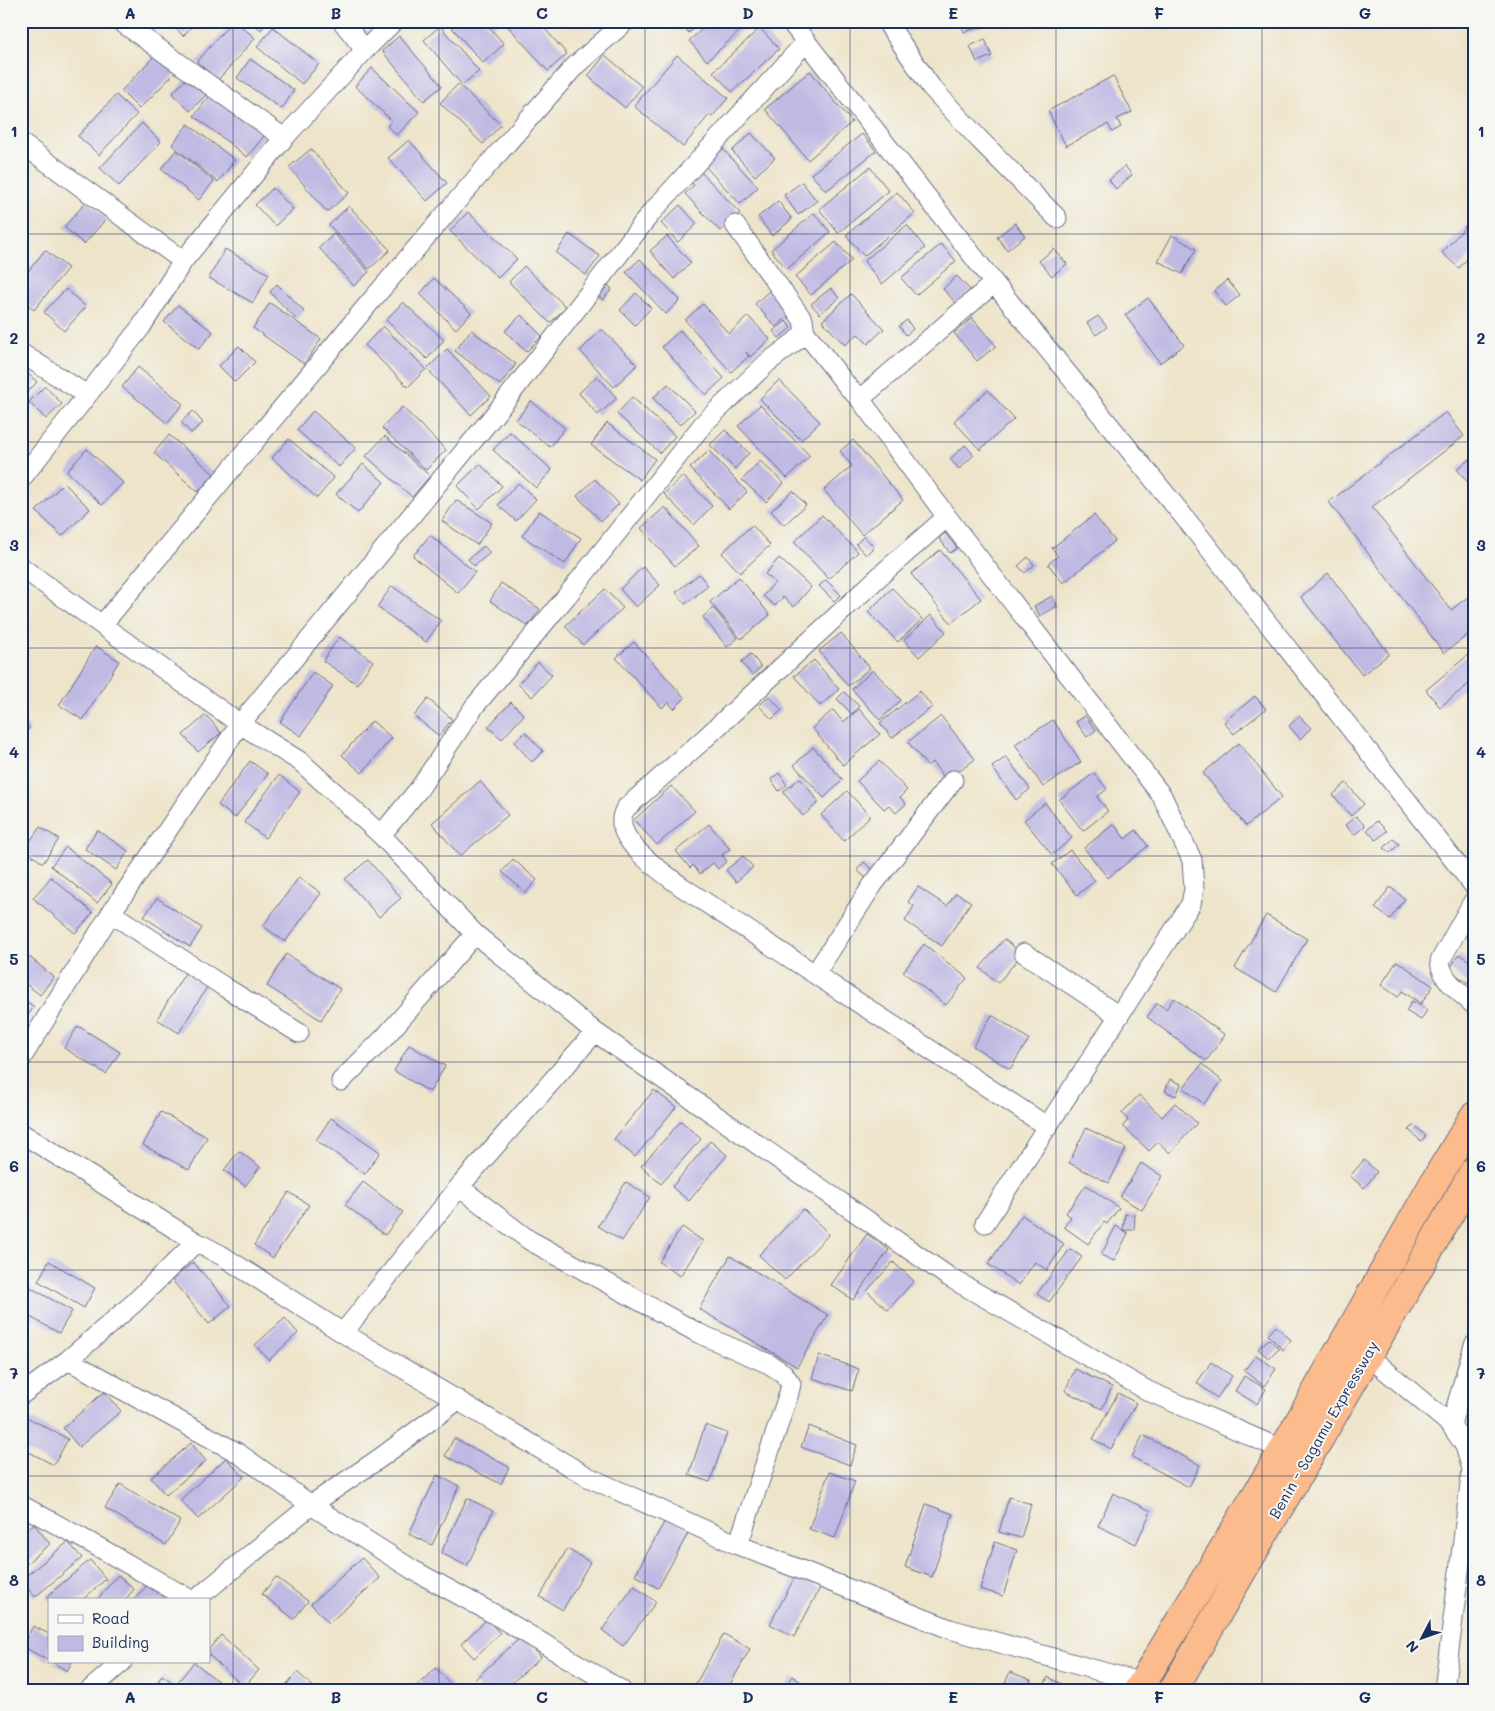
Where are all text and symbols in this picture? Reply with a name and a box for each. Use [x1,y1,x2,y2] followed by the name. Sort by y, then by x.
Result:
[124,2,136,23] text: A
[331,2,341,23] text: B
[536,2,548,23] text: C
[742,2,754,23] text: D
[948,2,958,23] text: E
[1154,2,1164,23] text: F
[1359,2,1371,23] text: G
[10,120,18,141] text: 1
[1477,120,1485,141] text: 1
[10,327,19,348] text: 2
[1477,327,1486,348] text: 2
[9,534,19,555] text: 3
[1476,534,1486,555] text: 3
[9,741,19,762] text: 4
[1476,741,1486,762] text: 4
[9,948,19,969] text: 5
[1476,948,1486,969] text: 5
[9,1155,19,1176] text: 6
[1476,1155,1486,1176] text: 6
[1264,1337,1382,1522] street label: Benin - Sagamu Expressway
[10,1362,19,1383] text: 7
[1477,1362,1486,1383] text: 7
[9,1569,19,1590] text: 8
[1476,1569,1486,1590] text: 8
[48,1598,210,1664] legend
[92,1608,129,1628] text: Road
[1398,1614,1448,1664] north arrow
[92,1632,149,1652] text: Building
[1401,1637,1422,1657] text: N
[124,1686,136,1707] text: A
[331,1686,341,1707] text: B
[536,1686,548,1707] text: C
[742,1686,754,1707] text: D
[948,1686,958,1707] text: E
[1154,1686,1164,1707] text: F
[1359,1686,1371,1707] text: G

